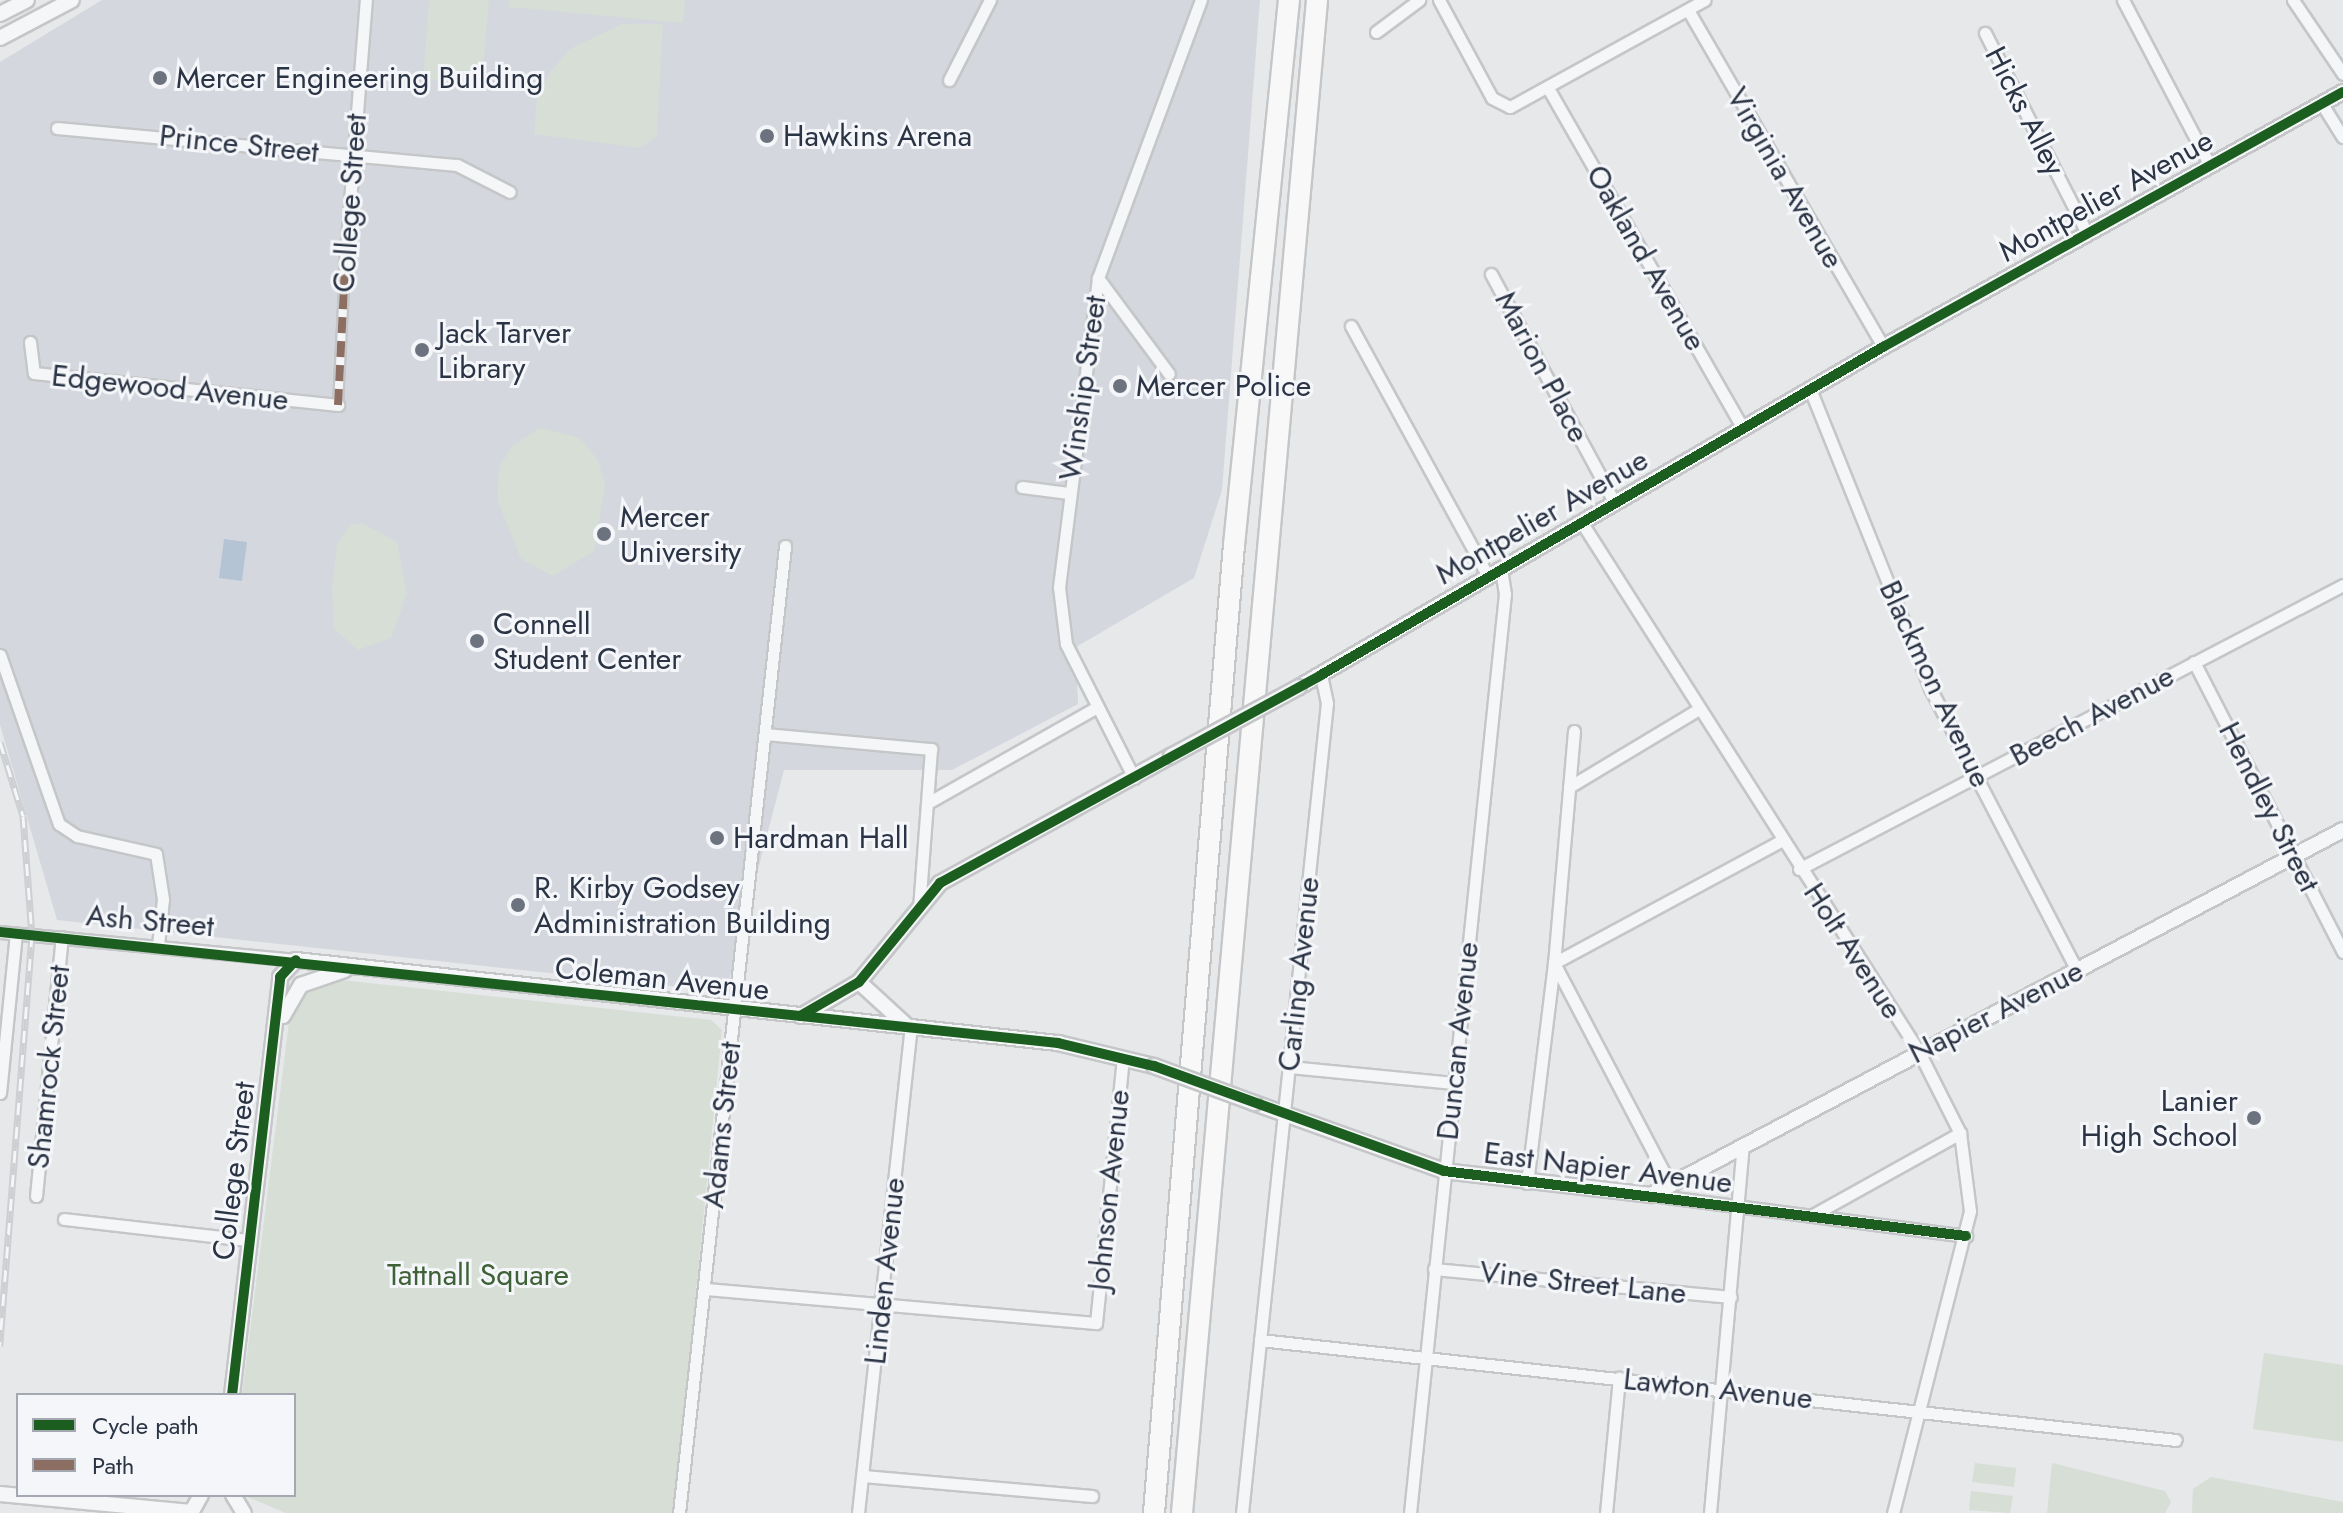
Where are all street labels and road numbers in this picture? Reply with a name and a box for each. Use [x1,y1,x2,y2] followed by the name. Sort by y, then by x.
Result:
[1977,41,2073,181] street label: Hicks Alley
[1719,81,1851,275] street label: Virginia Avenue
[326,112,374,294] street label: College Street
[158,118,320,170] street label: Prince Street
[1993,122,2219,270] street label: Montpelier Avenue
[1578,159,1714,357] street label: Oakland Avenue
[1487,285,1597,449] street label: Marion Place
[1052,293,1114,483] street label: Winship Street
[50,358,290,418] street label: Edgewood Avenue
[1429,442,1655,592] street label: Montpelier Avenue
[1871,575,1999,793] street label: Blackmon Avenue
[2004,658,2180,774] street label: Beech Avenue
[2211,716,2327,898] street label: Hendley Street
[1271,875,1327,1073] street label: Carling Avenue
[1796,876,1910,1026] street label: Holt Avenue
[85,897,215,945] street label: Ash Street
[1430,940,1486,1142] street label: Duncan Avenue
[553,950,771,1008] street label: Coleman Avenue
[1903,953,2089,1071] street label: Napier Avenue
[20,963,78,1171] street label: Shamrock Street
[695,1040,749,1210] street label: Adams Street
[205,1080,263,1262] street label: College Street
[1081,1088,1137,1292] street label: Johnson Avenue
[1482,1135,1734,1201] street label: East Napier Avenue
[857,1176,913,1366] street label: Linden Avenue
[1478,1254,1688,1312] street label: Vine Street Lane
[1622,1361,1814,1417] street label: Lawton Avenue

